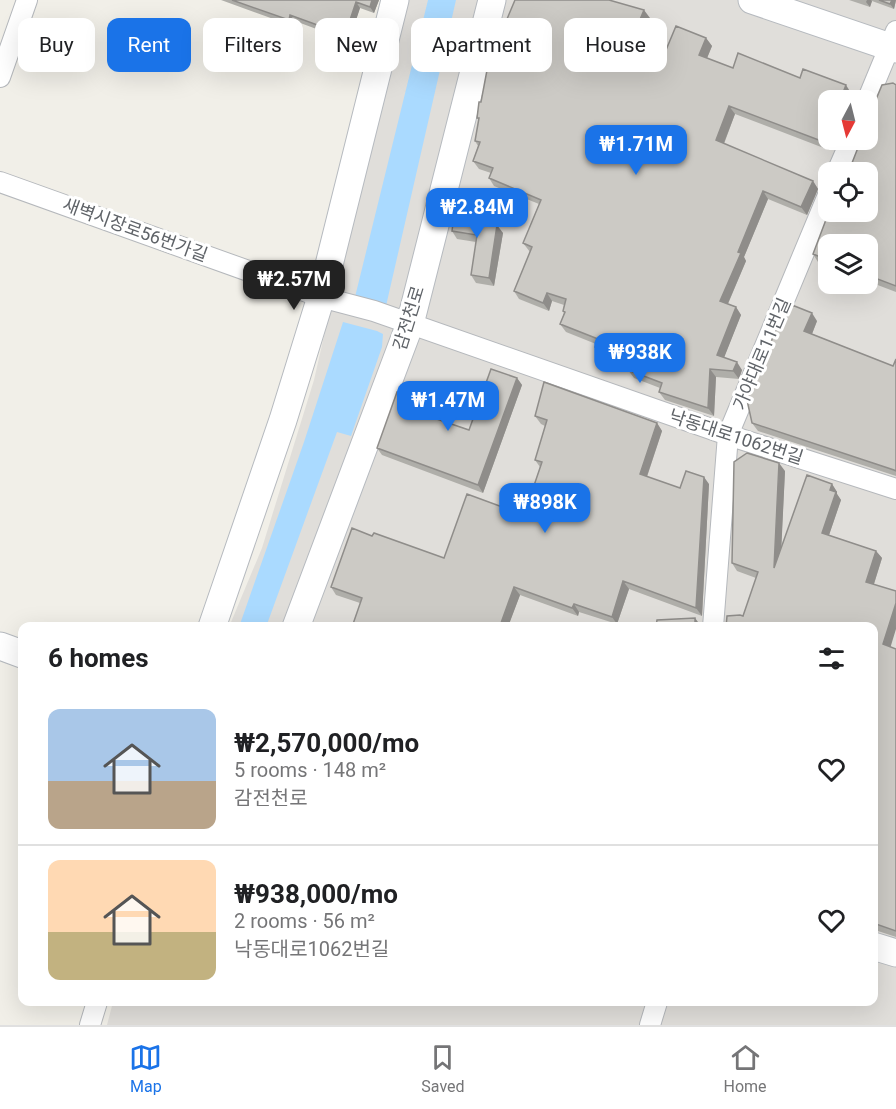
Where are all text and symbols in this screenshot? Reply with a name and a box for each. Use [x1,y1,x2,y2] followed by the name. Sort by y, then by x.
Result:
[18,18,95,72] chip: Buy
[107,18,191,72] chip: Rent
[203,18,303,72] chip: Filters
[315,18,399,72] chip: New
[411,18,552,72] chip: Apartment
[564,18,667,72] chip: House
[818,90,878,150] north arrow
[818,90,878,294] map controls
[587,125,685,176] pin: ₩1.71M
[599,132,673,156] text: ₩1.71M
[818,162,878,222] button: locate
[428,188,526,239] pin: ₩2.84M
[60,194,211,266] street label: 새벽시장로56번가길
[440,195,514,219] text: ₩2.84M
[818,234,878,294] button: layers
[245,260,343,311] pin: ₩2.57M
[257,267,331,291] text: ₩2.57M
[389,283,428,353] street label: 감전천로
[729,295,795,413] street label: 가야대로11번길
[598,333,682,384] pin: ₩938K
[608,340,672,364] text: ₩938K
[399,381,497,432] pin: ₩1.47M
[411,388,485,412] text: ₩1.47M
[666,405,806,468] street label: 낙동대로1062번길
[503,483,587,534] pin: ₩898K
[513,490,577,514] text: ₩898K
[815,642,848,675] icon: filters
[48,643,149,673] text: 6 homes
[234,728,419,758] text: ₩2,570,000/mo
[96,733,168,805] icon: home
[815,753,848,786] icon: heart
[234,758,386,782] text: 5 rooms · 148 m²
[234,786,308,810] text: 감전천로
[234,879,398,909] text: ₩938,000/mo
[96,884,168,956] icon: home
[815,904,848,937] icon: heart
[234,909,375,933] text: 2 rooms · 56 m²
[234,937,389,961] text: 낙동대로1062번길
[129,1041,162,1096] tab: Map
[421,1041,465,1096] tab: Saved
[723,1041,767,1096] tab: Home

